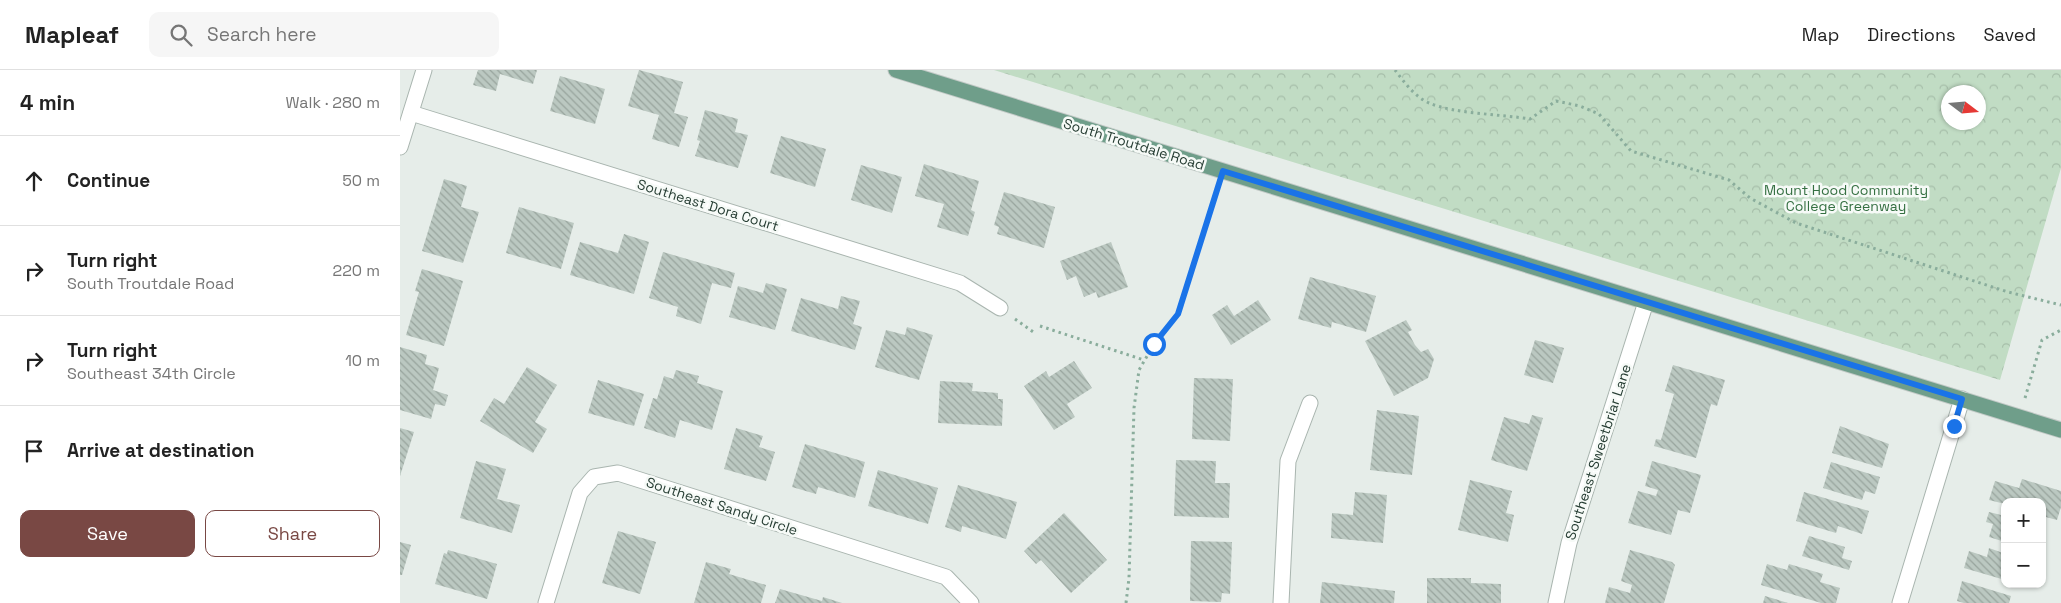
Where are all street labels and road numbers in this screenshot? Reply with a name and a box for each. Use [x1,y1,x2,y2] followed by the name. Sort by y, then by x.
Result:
[1061,114,1207,174] street label: South Troutdale Road
[635,175,781,235] street label: Southeast Dora Court
[1561,362,1635,542] street label: Southeast Sweetbriar Lane
[644,473,800,539] street label: Southeast Sandy Circle

